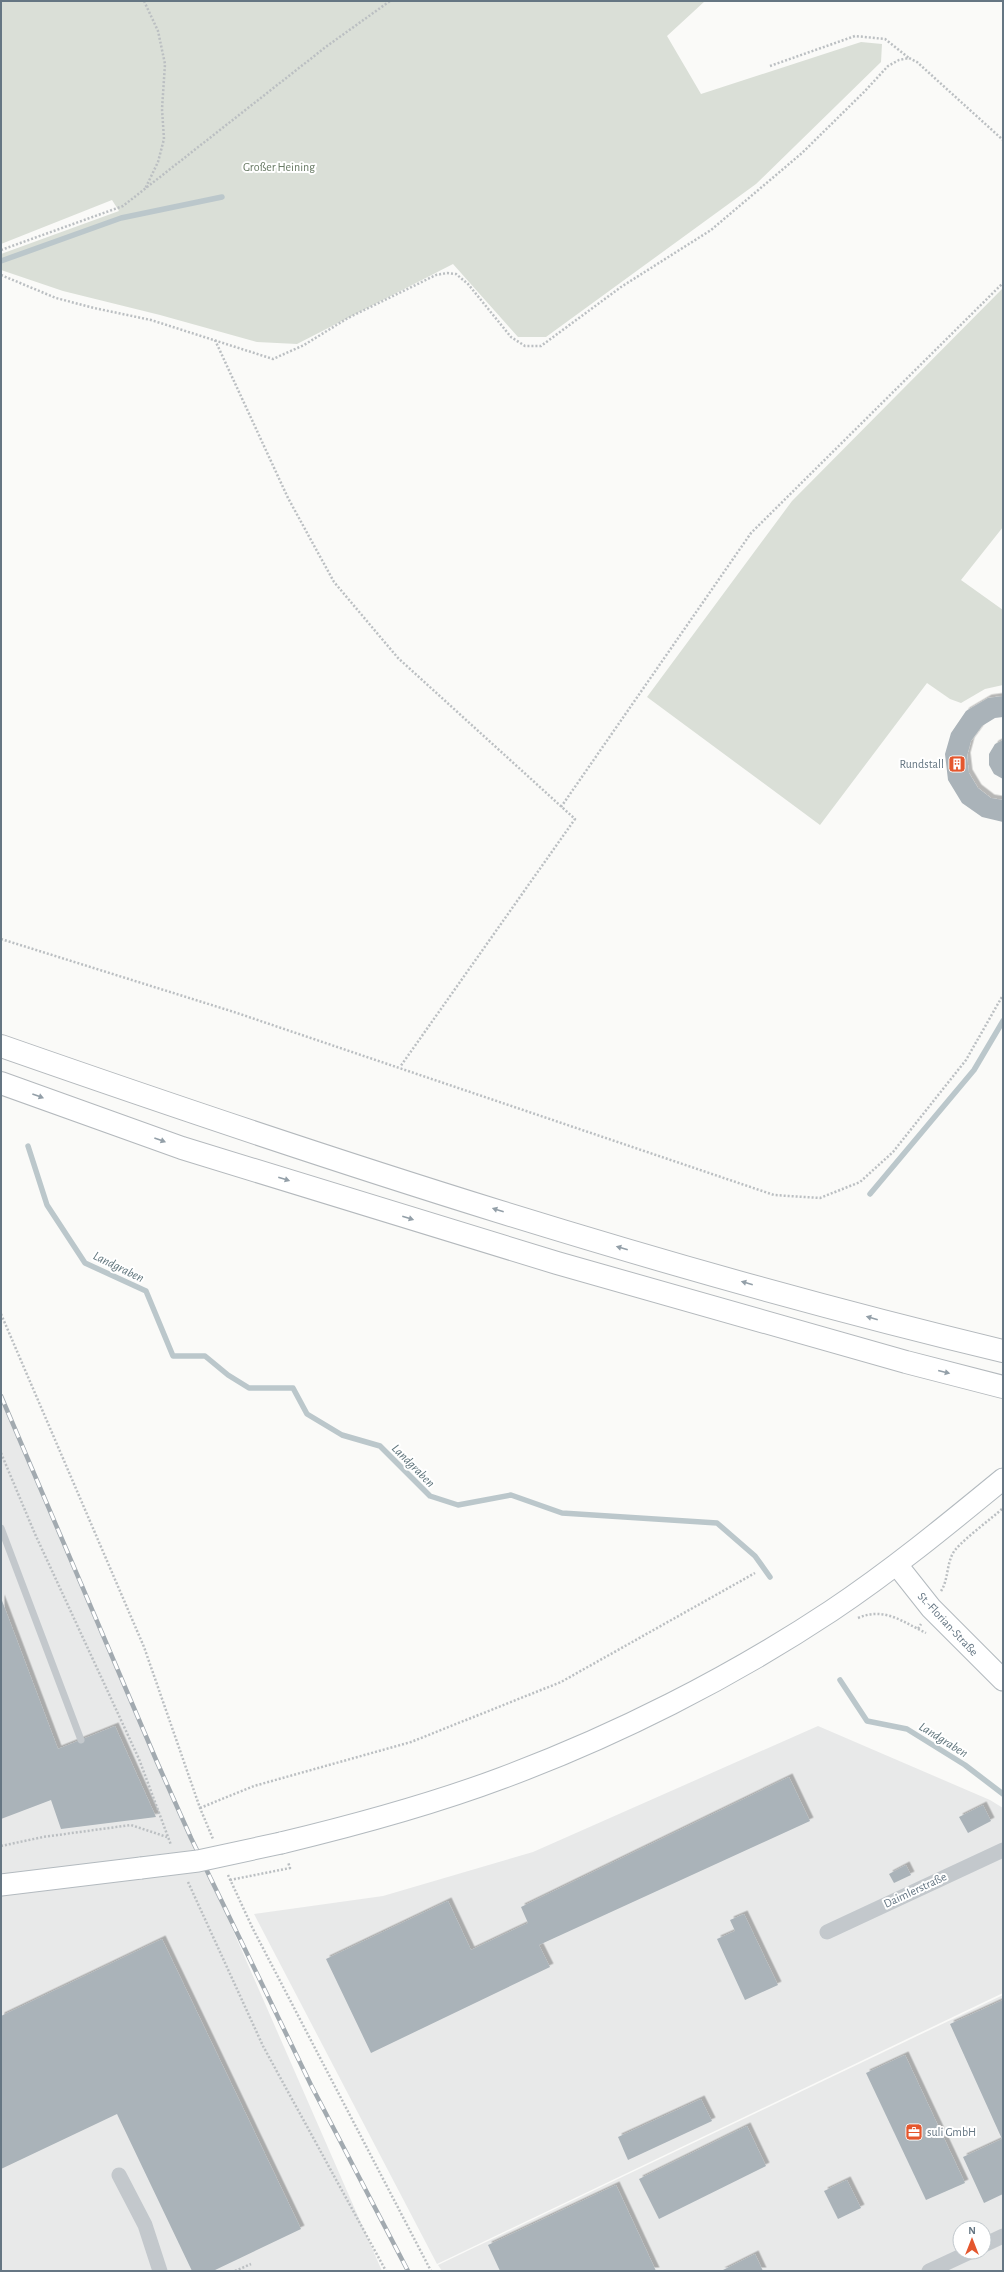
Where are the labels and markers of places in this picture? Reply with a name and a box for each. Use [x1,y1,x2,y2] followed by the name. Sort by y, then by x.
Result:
[947,754,967,774] building icon: Rundstall
[899,758,944,770] place label: Rundstall
[904,2122,924,2142] office icon: suli GmbH
[927,2126,976,2138] place label: suli GmbH

